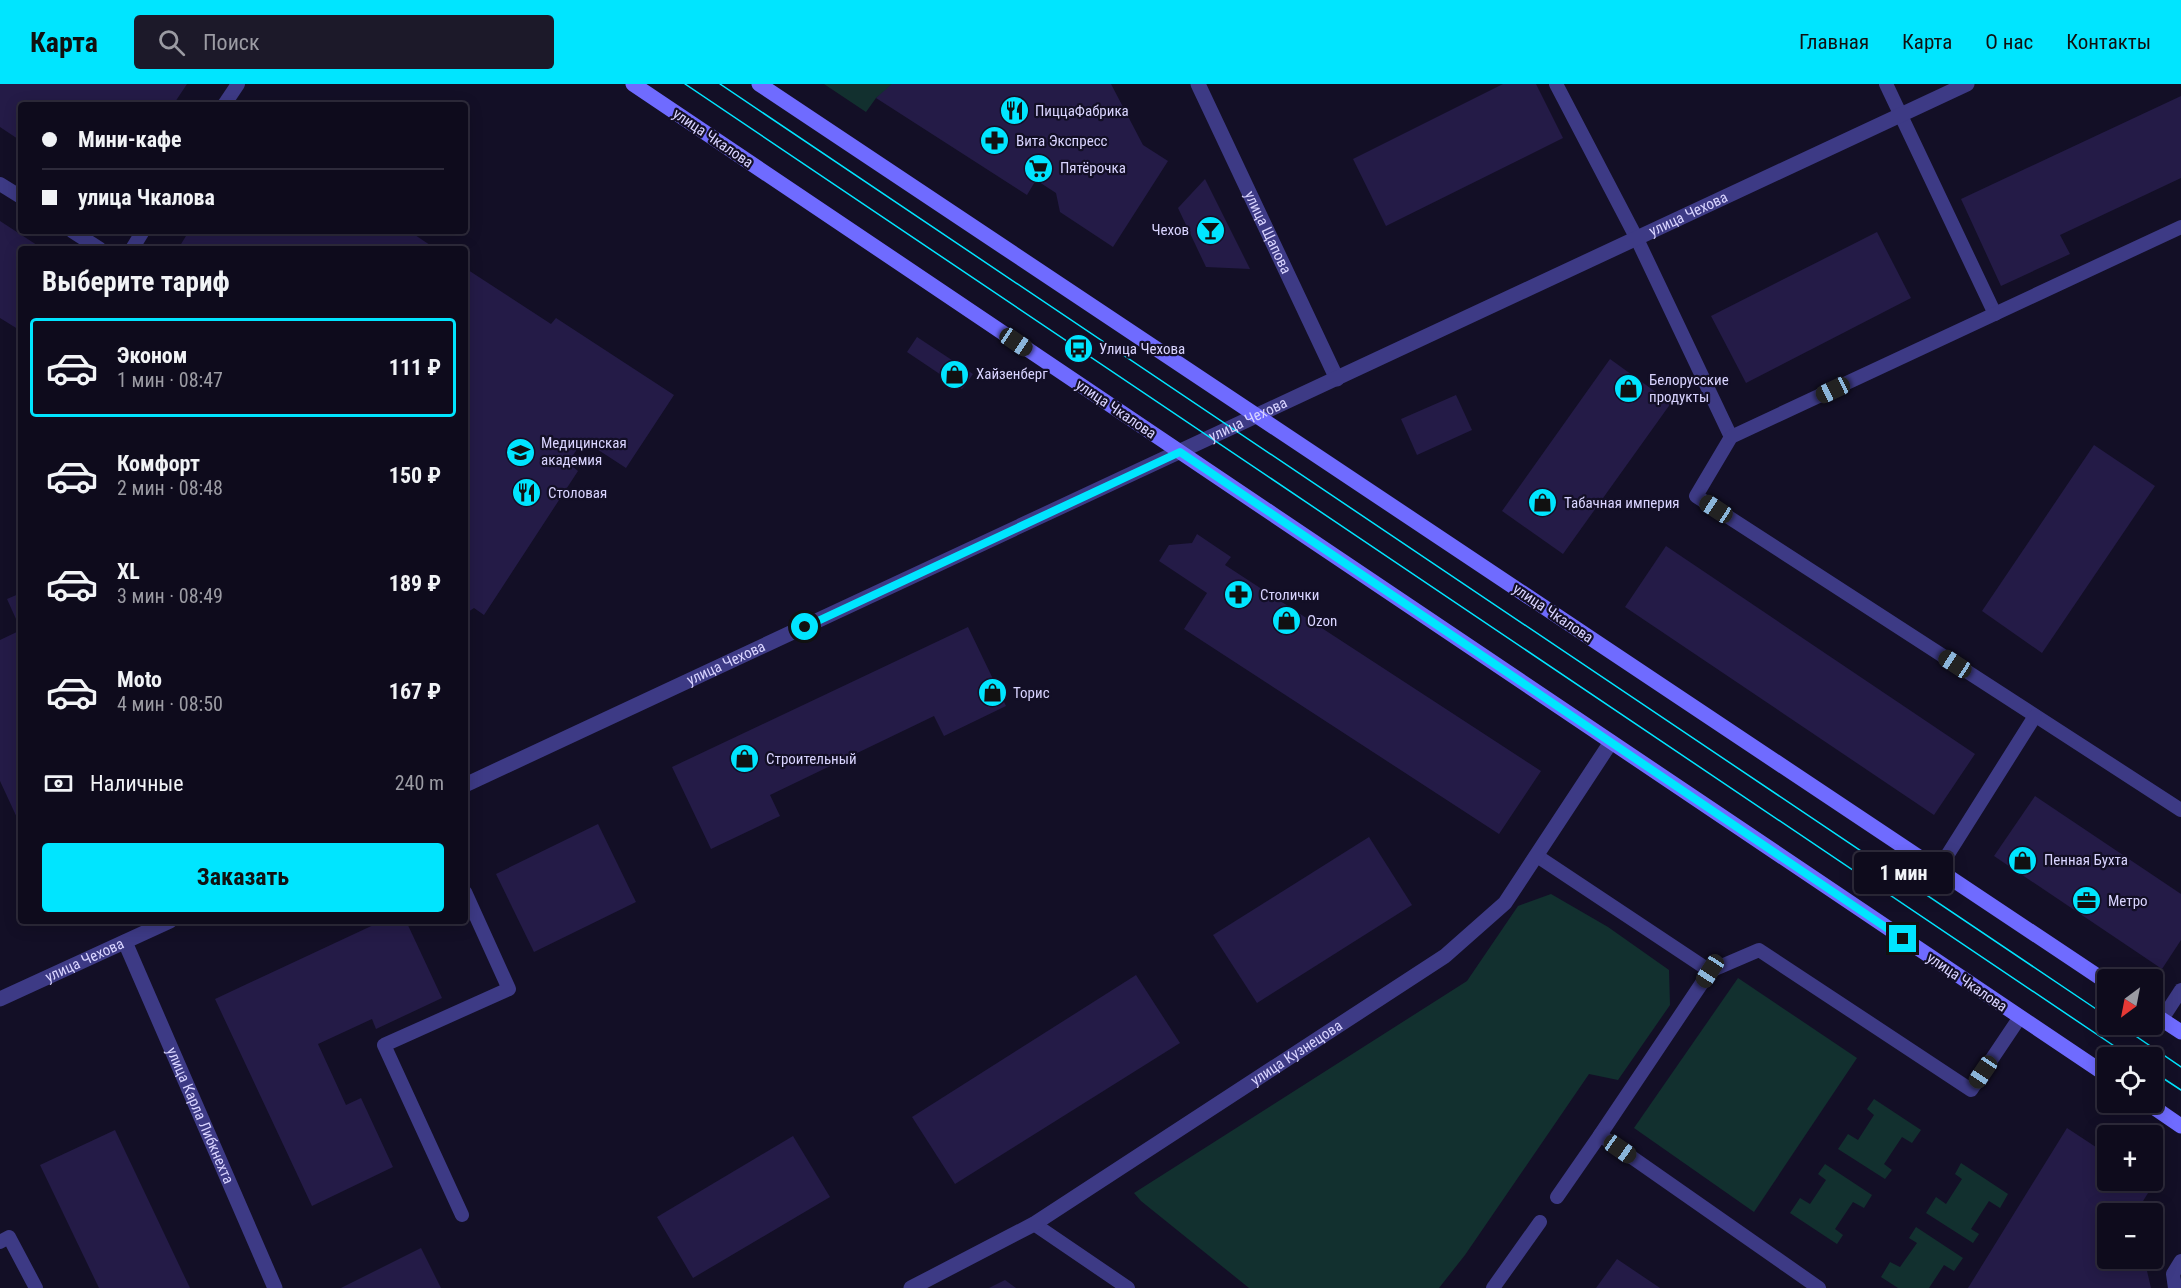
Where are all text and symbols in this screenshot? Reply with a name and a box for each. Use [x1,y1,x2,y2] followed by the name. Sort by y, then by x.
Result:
[134,15,554,69] search box
[30,26,98,59] text: Карта
[155,26,188,59] icon: search
[203,30,260,55] text: Поиск
[1799,30,1869,54] text: Главная
[1902,30,1952,54] text: Карта
[1985,30,2033,54] text: О нас
[2066,30,2151,54] text: Контакты
[998,95,1030,127] restaurant icon: ПиццаФабрика
[1035,102,1129,120] place label: ПиццаФабрика
[669,105,757,171] street label: улица Чкалова
[979,125,1011,157] pharmacy icon: Вита Экспресс
[78,127,182,152] text: Мини-кафе
[1016,132,1108,150] place label: Вита Экспресс
[1023,152,1055,184] supermarket icon: Пятёрочка
[1060,159,1126,177] place label: Пятёрочка
[78,185,215,210] text: улица Чкалова
[1241,188,1295,277] street label: улица Щапова
[1646,188,1730,240] street label: улица Чехова
[1194,214,1226,246] bar icon: Чехов
[1151,221,1189,239] place label: Чехов
[42,266,230,298] text: Выберите тариф
[996,324,1036,360] car
[1062,333,1094,365] bus stop icon: Улица Чехова
[1099,340,1185,358] place label: Улица Чехова
[45,341,99,395] icon: car
[117,343,187,368] text: Эконом
[389,355,441,380] text: 111 ₽
[939,358,971,390] shop icon: Хайзенберг
[976,365,1048,383] place label: Хайзенберг
[117,368,223,392] text: 1 мин · 08:47
[1649,371,1729,406] place label: Белорусские продукты
[1612,373,1644,405] shop icon: Белорусские продукты
[1813,374,1853,406] car
[1072,376,1160,442] street label: улица Чкалова
[1206,394,1290,446] street label: улица Чехова
[541,434,627,469] place label: Медицинская академия
[504,436,536,468] school or university icon: Медицинская академия
[45,449,99,503] icon: car
[117,451,200,476] text: Комфорт
[389,463,441,488] text: 150 ₽
[117,476,223,500] text: 2 мин · 08:48
[511,477,543,509] restaurant icon: Столовая
[548,484,607,502] place label: Столовая
[1527,487,1559,519] shop icon: Табачная империя
[1696,492,1736,526] car
[1564,494,1680,512] place label: Табачная империя
[45,557,99,611] icon: car
[117,559,140,584] text: XL
[389,571,441,596] text: 189 ₽
[1223,579,1255,611] pharmacy icon: Столички
[1509,580,1597,646] street label: улица Чкалова
[117,584,223,608] text: 3 мин · 08:49
[1260,586,1319,604] place label: Столички
[1270,605,1302,637] shop icon: Ozon
[1307,612,1337,630] place label: Ozon
[791,613,818,640] route start
[684,637,768,689] street label: улица Чехова
[1935,647,1975,681] car
[45,665,99,719] icon: car
[117,667,162,692] text: Moto
[976,677,1008,709] shop icon: Торис
[389,679,441,704] text: 167 ₽
[1013,684,1050,702] place label: Торис
[117,692,223,716] text: 4 мин · 08:50
[729,743,761,775] shop icon: Строительный
[766,750,857,768] place label: Строительный
[42,767,75,800] icon: cash
[90,771,184,796] text: Наличные
[395,771,444,795] text: 240 m
[42,843,444,912] button: Заказать
[2007,844,2039,876] shop icon: Пенная Бухта
[2044,851,2128,869] place label: Пенная Бухта
[1854,852,1952,894] callout: 1 мин
[1880,861,1927,885] text: 1 мин
[2071,885,2103,917] office icon: Метро
[2108,892,2148,910] place label: Метро
[1889,925,1916,952] route end
[42,934,127,986] street label: улица Чехова
[1923,949,2011,1015] street label: улица Чкалова
[1693,951,1727,991] car
[2097,969,2163,1035] north arrow
[2097,969,2163,1269] map controls
[1247,1016,1346,1089] street label: улица Кузнецова
[163,1044,238,1186] street label: улица Карла Либкнехта
[2097,1047,2163,1113] button: locate
[1965,1052,2001,1092] car
[2097,1125,2163,1191] button: +
[1600,1131,1640,1167] car
[2097,1203,2163,1269] button: −

